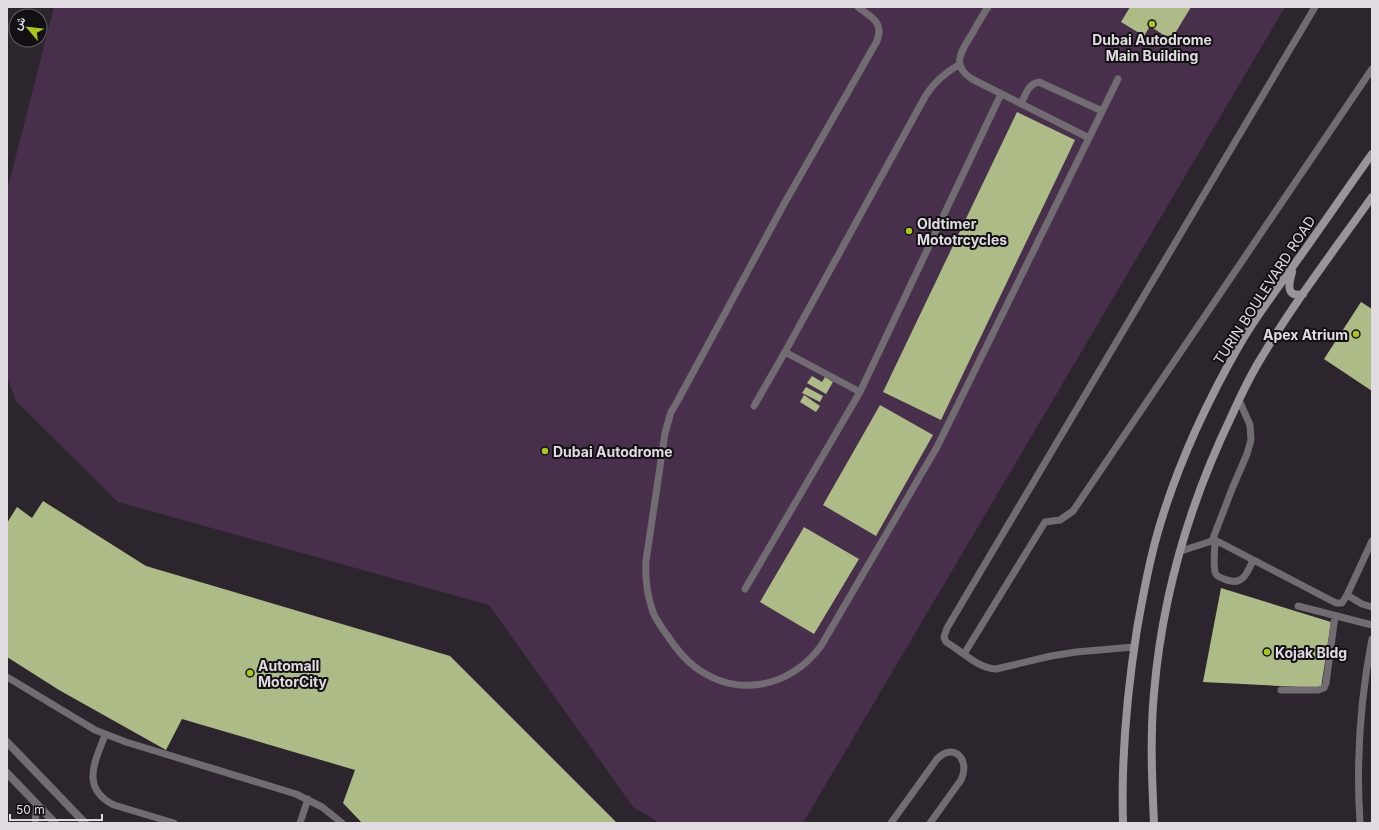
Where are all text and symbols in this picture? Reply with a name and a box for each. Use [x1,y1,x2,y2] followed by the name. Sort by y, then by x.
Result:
[8,8,48,48] north arrow
[10,14,28,32] text: ش
[1147,19,1157,29] marker: Dubai Autodrome Main Building
[1092,31,1212,64] place label: Dubai Autodrome Main Building
[1210,213,1318,367] street label: TURIN BOULEVARD ROAD
[917,215,1007,248] place label: Oldtimer Mototrcycles
[904,226,914,236] marker: Oldtimer Mototrcycles
[1263,326,1348,343] place label: Apex Atrium
[1351,329,1361,339] marker: Apex Atrium
[553,443,673,460] place label: Dubai Autodrome
[540,446,550,456] marker: Dubai Autodrome
[1275,644,1347,661] place label: Kojak Bldg
[1262,647,1272,657] marker: Kojak Bldg
[258,657,327,690] place label: Automall MotorCity
[245,668,255,678] marker: Automall MotorCity
[10,796,102,822] scale bar
[16,802,45,817] text: 50 m

